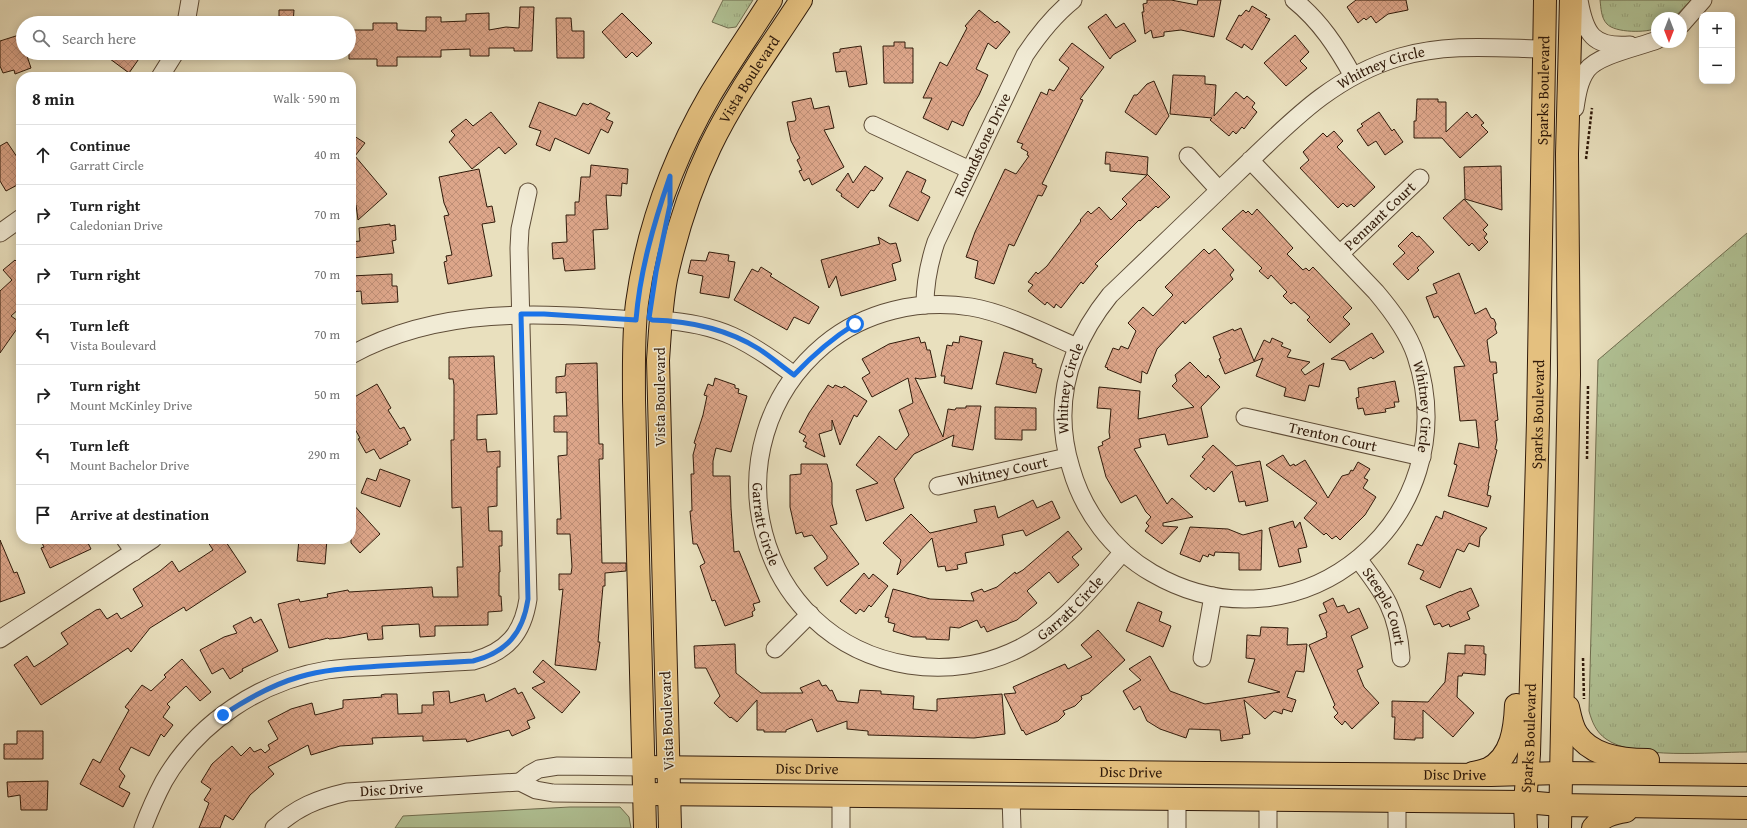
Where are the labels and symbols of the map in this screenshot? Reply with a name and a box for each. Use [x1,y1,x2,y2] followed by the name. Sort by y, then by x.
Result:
[1651,12,1687,48] north arrow
[713,31,784,127] street label: Vista Boulevard
[1532,35,1554,145] street label: Sparks Boulevard
[1333,40,1426,94] street label: Whitney Circle
[948,89,1015,200] street label: Roundstone Drive
[1339,176,1420,255] street label: Pennant Court
[846,315,864,333] route start
[1052,339,1088,435] street label: Whitney Circle
[649,347,670,447] street label: Vista Boulevard
[1408,358,1437,455] street label: Whitney Circle
[1526,359,1549,469] street label: Sparks Boulevard
[1287,416,1380,457] street label: Trenton Court
[955,451,1050,491] street label: Whitney Court
[748,482,785,569] street label: Garratt Circle
[1358,562,1411,647] street label: Steeple Court
[1033,571,1108,645] street label: Garratt Circle
[654,671,679,771] street label: Vista Boulevard
[1515,683,1541,794] street label: Sparks Boulevard
[214,706,232,724] route end
[775,757,839,779] street label: Disc Drive
[1099,761,1163,783] street label: Disc Drive
[1423,764,1487,785] street label: Disc Drive
[359,777,423,801] street label: Disc Drive

